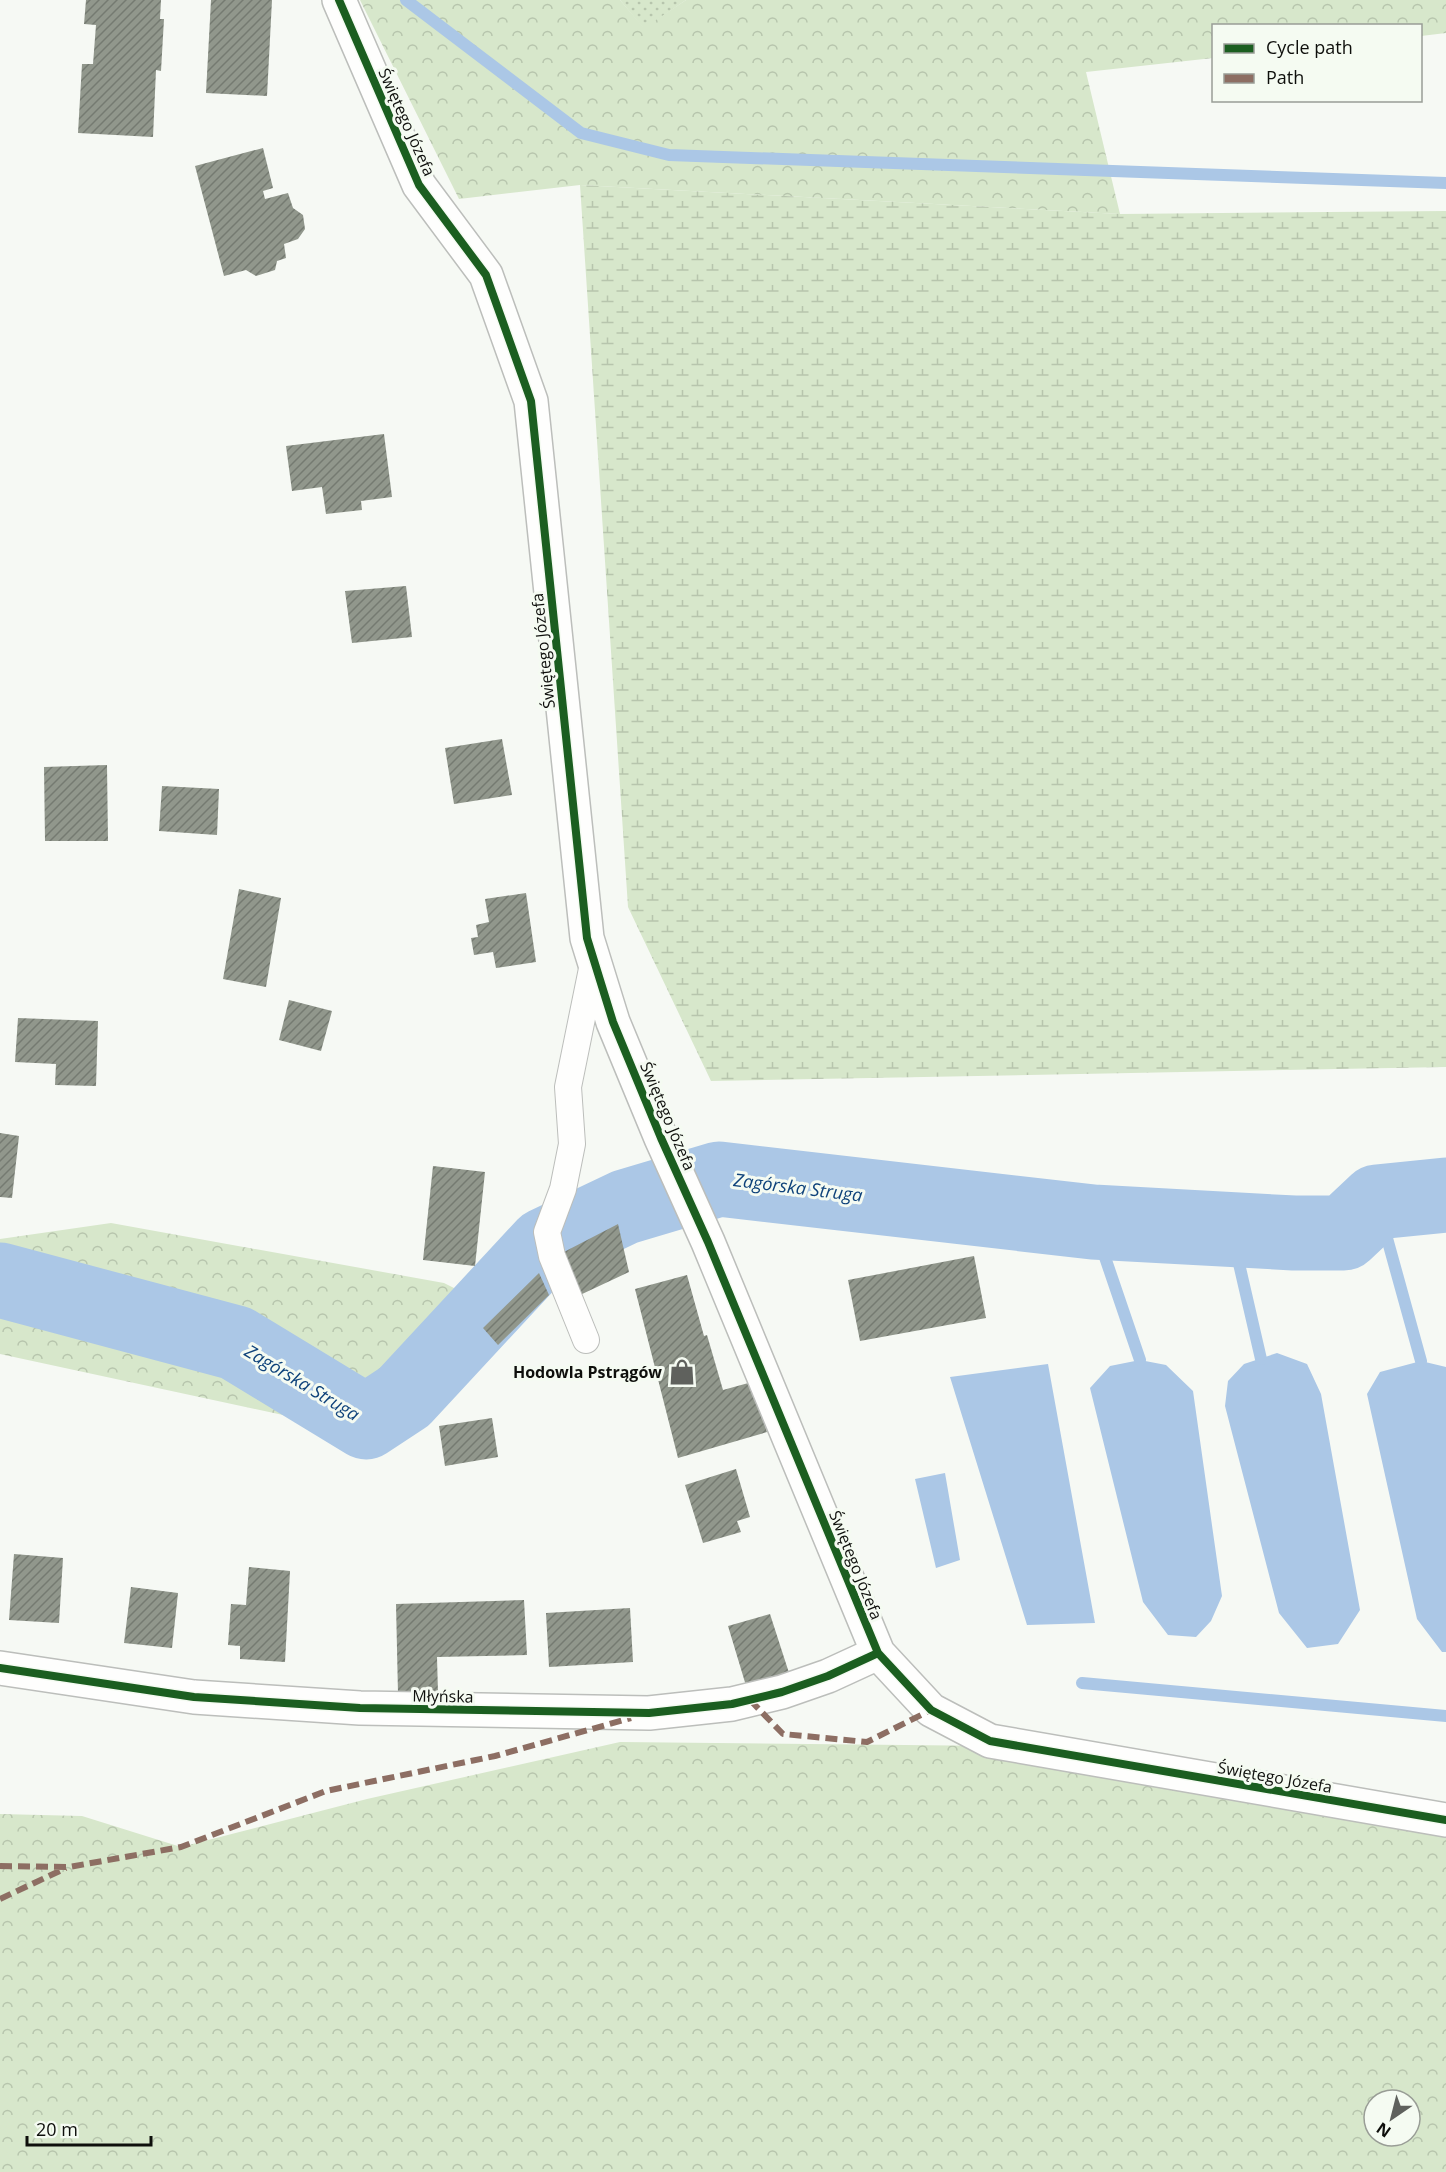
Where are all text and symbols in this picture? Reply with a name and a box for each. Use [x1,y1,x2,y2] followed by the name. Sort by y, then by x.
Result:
[1212,24,1422,102] legend
[1266,35,1353,59] text: Cycle path
[373,65,441,179] street label: Świętego Józefa
[1266,65,1304,89] text: Path
[526,592,560,710] street label: Świętego Józefa
[635,1058,701,1174] street label: Świętego Józefa
[731,1167,864,1207] water label: Zagórska Struga
[240,1338,364,1426] water label: Zagórska Struga
[667,1357,697,1387] shop icon: Hodowla Pstrągów
[513,1361,662,1383] place label: Hodowla Pstrągów
[824,1507,888,1623] street label: Świętego Józefa
[412,1684,474,1708] street label: Młyńska
[1216,1756,1334,1798] street label: Świętego Józefa
[1362,2088,1422,2148] north arrow
[27,2109,152,2147] scale bar
[36,2117,78,2141] text: 20 m
[1372,2118,1395,2143] text: N

